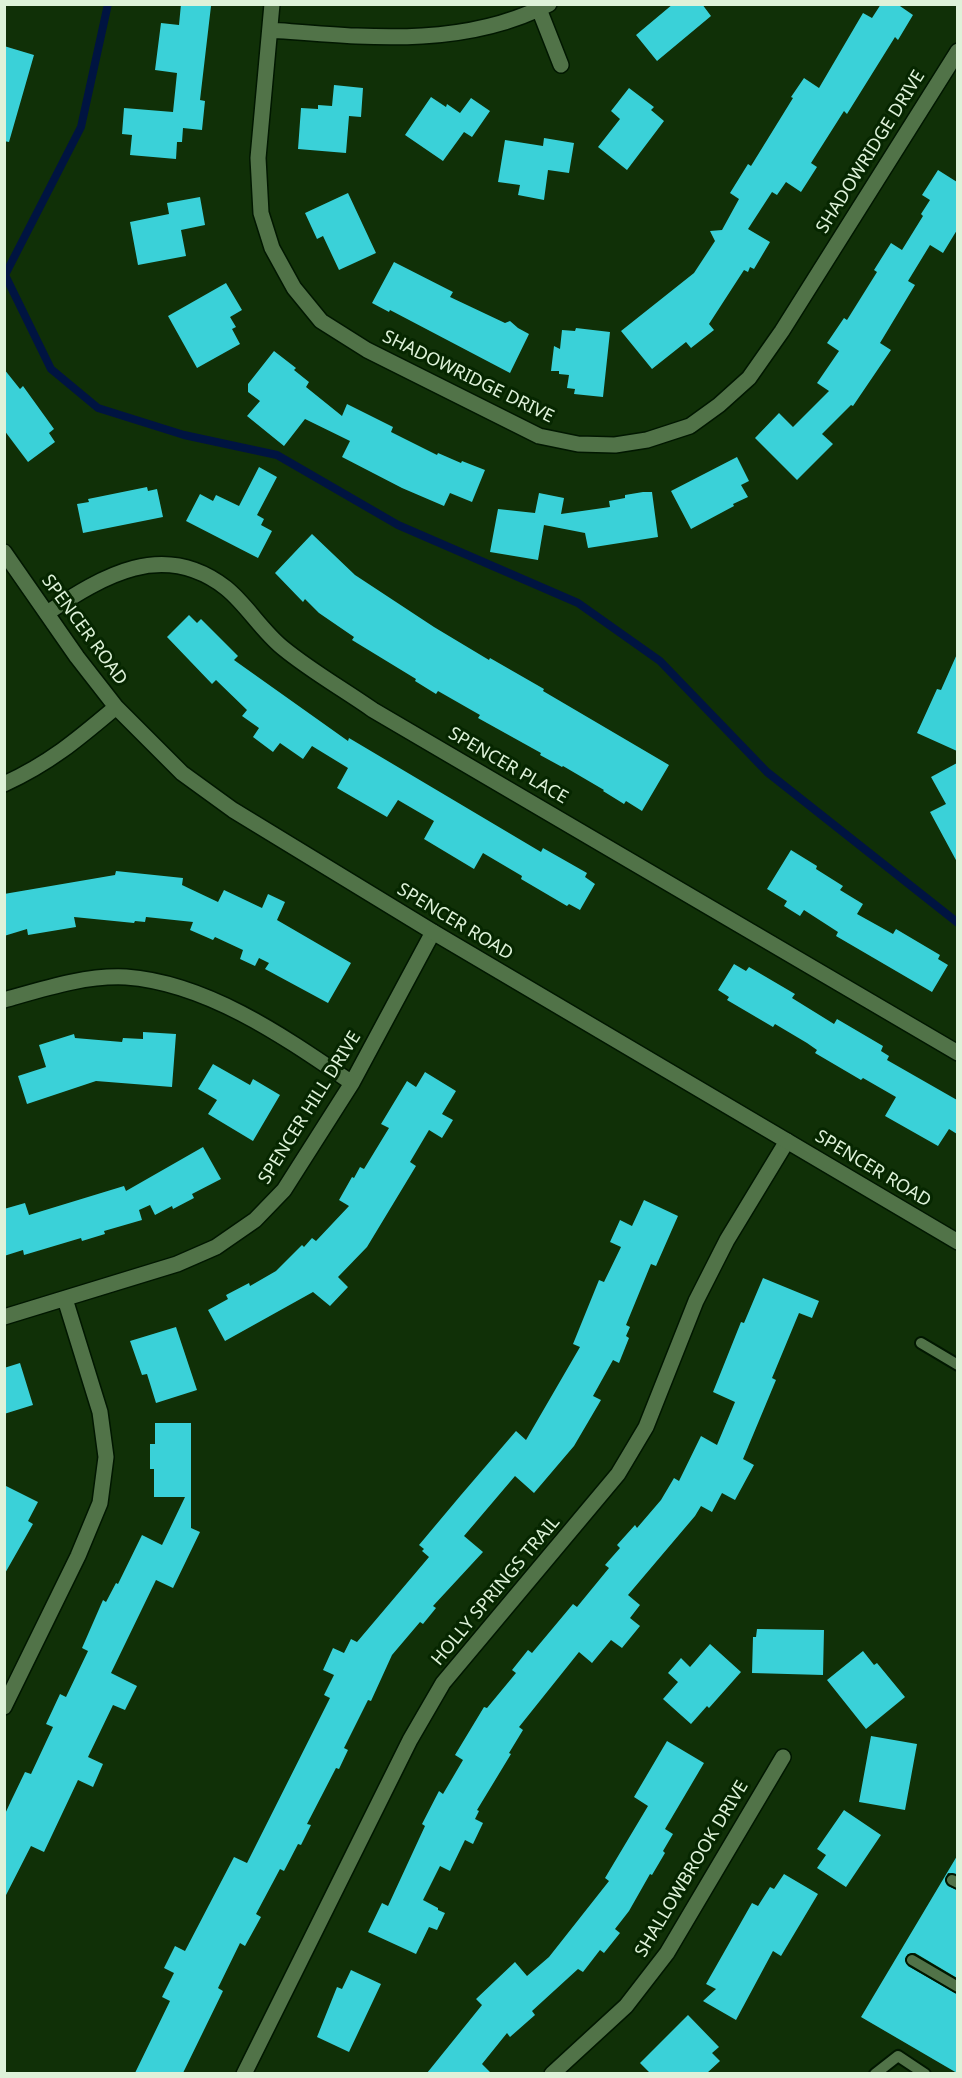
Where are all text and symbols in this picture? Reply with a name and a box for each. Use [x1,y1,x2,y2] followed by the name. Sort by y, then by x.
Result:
[812,67,930,237] street label: SHADOWRIDGE DRIVE
[379,326,557,428] street label: SHADOWRIDGE DRIVE
[37,571,131,689] street label: SPENCER ROAD
[444,723,572,809] street label: SPENCER PLACE
[393,879,517,965] street label: SPENCER ROAD
[254,1028,366,1188] street label: SPENCER HILL DRIVE
[811,1126,935,1212] street label: SPENCER ROAD
[427,1512,565,1670] street label: HOLLY SPRINGS TRAIL
[631,1777,753,1961] street label: SHALLOWBROOK DRIVE

